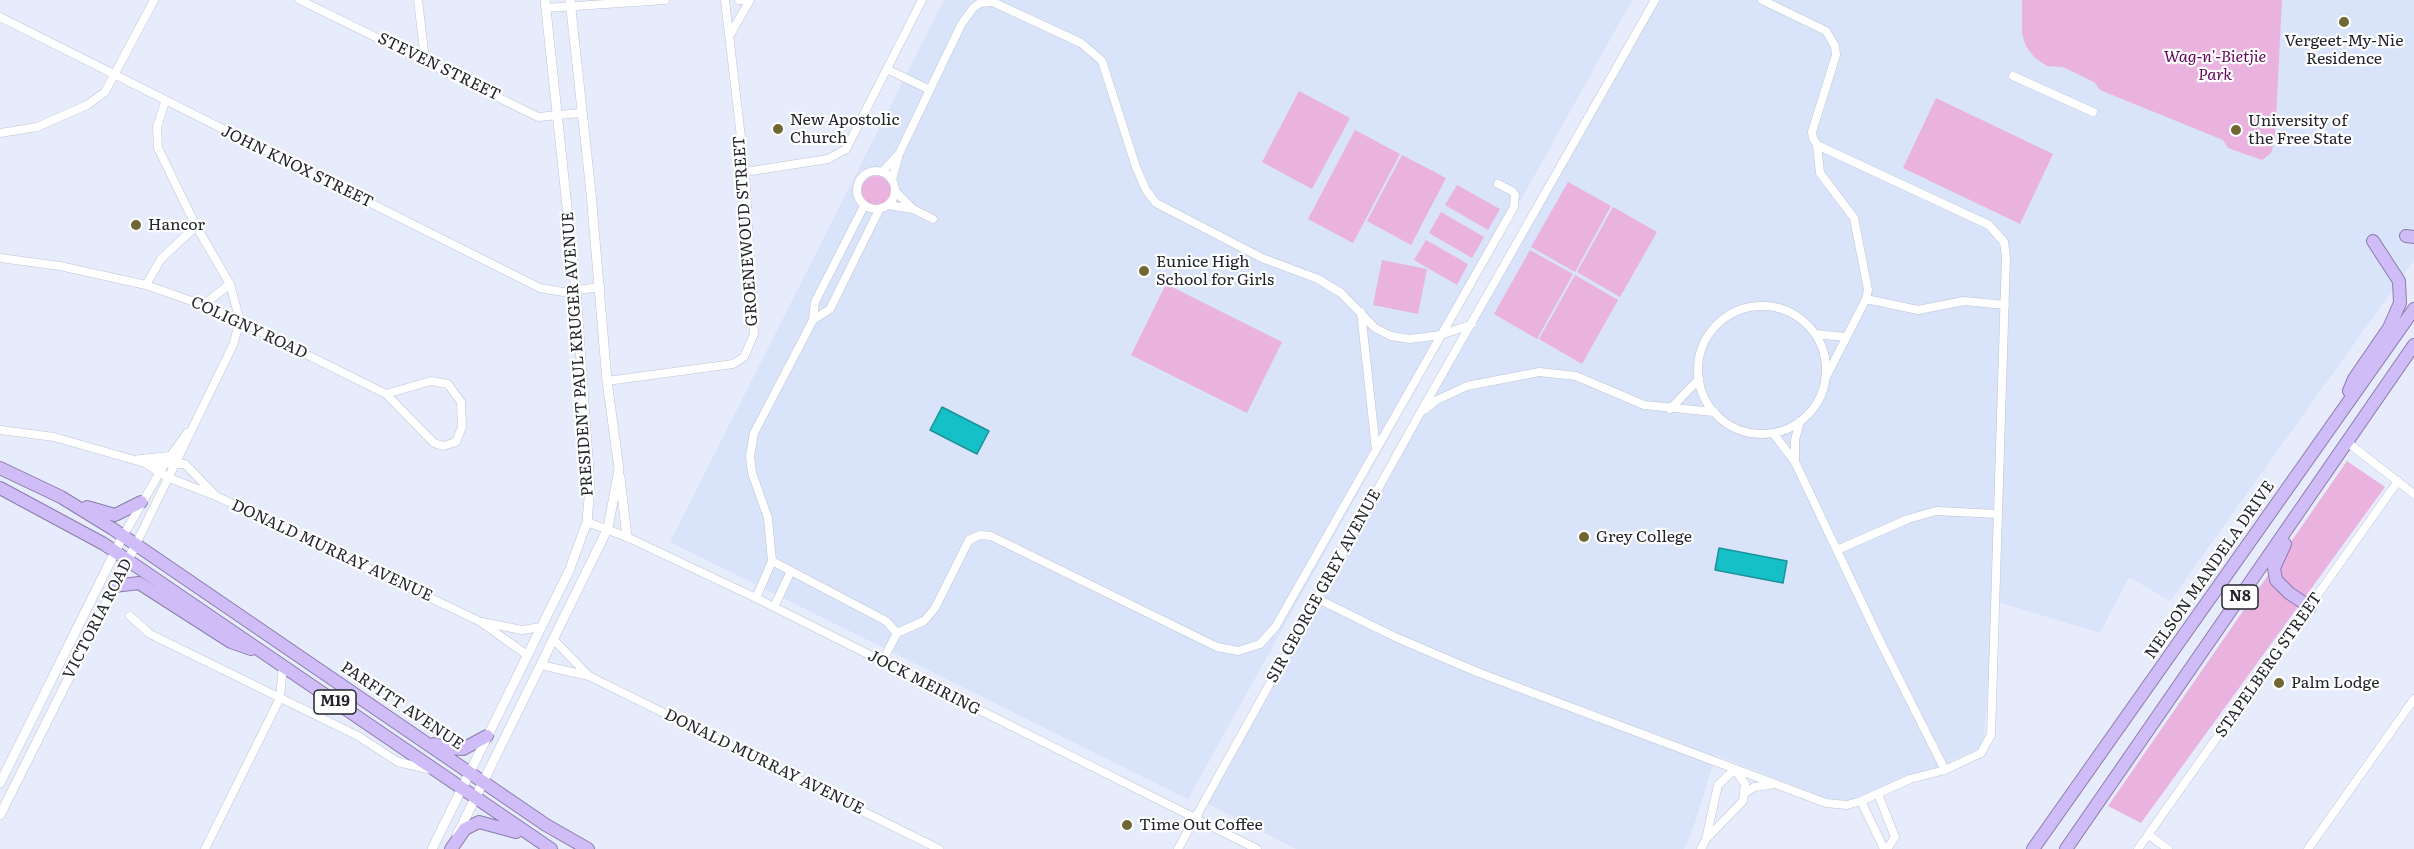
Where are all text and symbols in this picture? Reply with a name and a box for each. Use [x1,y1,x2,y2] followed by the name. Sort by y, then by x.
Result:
[2337,15,2351,29] marker: Vergeet-My-Nie Residence
[375,29,503,105] street label: STEVEN STREET
[2285,31,2403,69] place label: Vergeet-My-Nie Residence
[2164,47,2266,85] park label: Wag-n'-Bietjie Park
[790,110,899,148] place label: New Apostolic Church
[2248,111,2352,149] place label: University of the Free State
[218,122,376,212] street label: JOHN KNOX STREET
[771,122,785,136] marker: New Apostolic Church
[2229,123,2243,137] marker: University of the Free State
[730,135,762,327] street label: GROENEWOUD STREET
[558,211,598,497] street label: PRESIDENT PAUL KRUGER AVENUE
[148,215,205,235] place label: Hancor
[129,218,143,232] marker: Hancor
[1156,252,1274,290] place label: Eunice High School for Girls
[1137,264,1151,278] marker: Eunice High School for Girls
[188,293,310,363] street label: COLIGNY ROAD
[2141,477,2279,663] street label: NELSON MANDELA DRIVE
[1263,486,1385,686] street label: SIR GEORGE GREY AVENUE
[228,496,436,606] street label: DONALD MURRAY AVENUE
[1596,527,1692,547] place label: Grey College
[1577,530,1591,544] marker: Grey College
[59,556,137,682] street label: VICTORIA ROAD
[2222,585,2258,609] road number: N8
[2212,589,2326,741] street label: STAPELBERG STREET
[865,646,983,720] street label: JOCK MEIRING
[337,658,467,754] street label: PARFITT AVENUE
[2291,673,2380,693] place label: Palm Lodge
[2272,676,2286,690] marker: Palm Lodge
[314,690,356,714] road number: M19
[661,705,867,819] street label: DONALD MURRAY AVENUE
[1139,815,1263,835] place label: Time Out Coffee
[1120,818,1134,832] marker: Time Out Coffee

